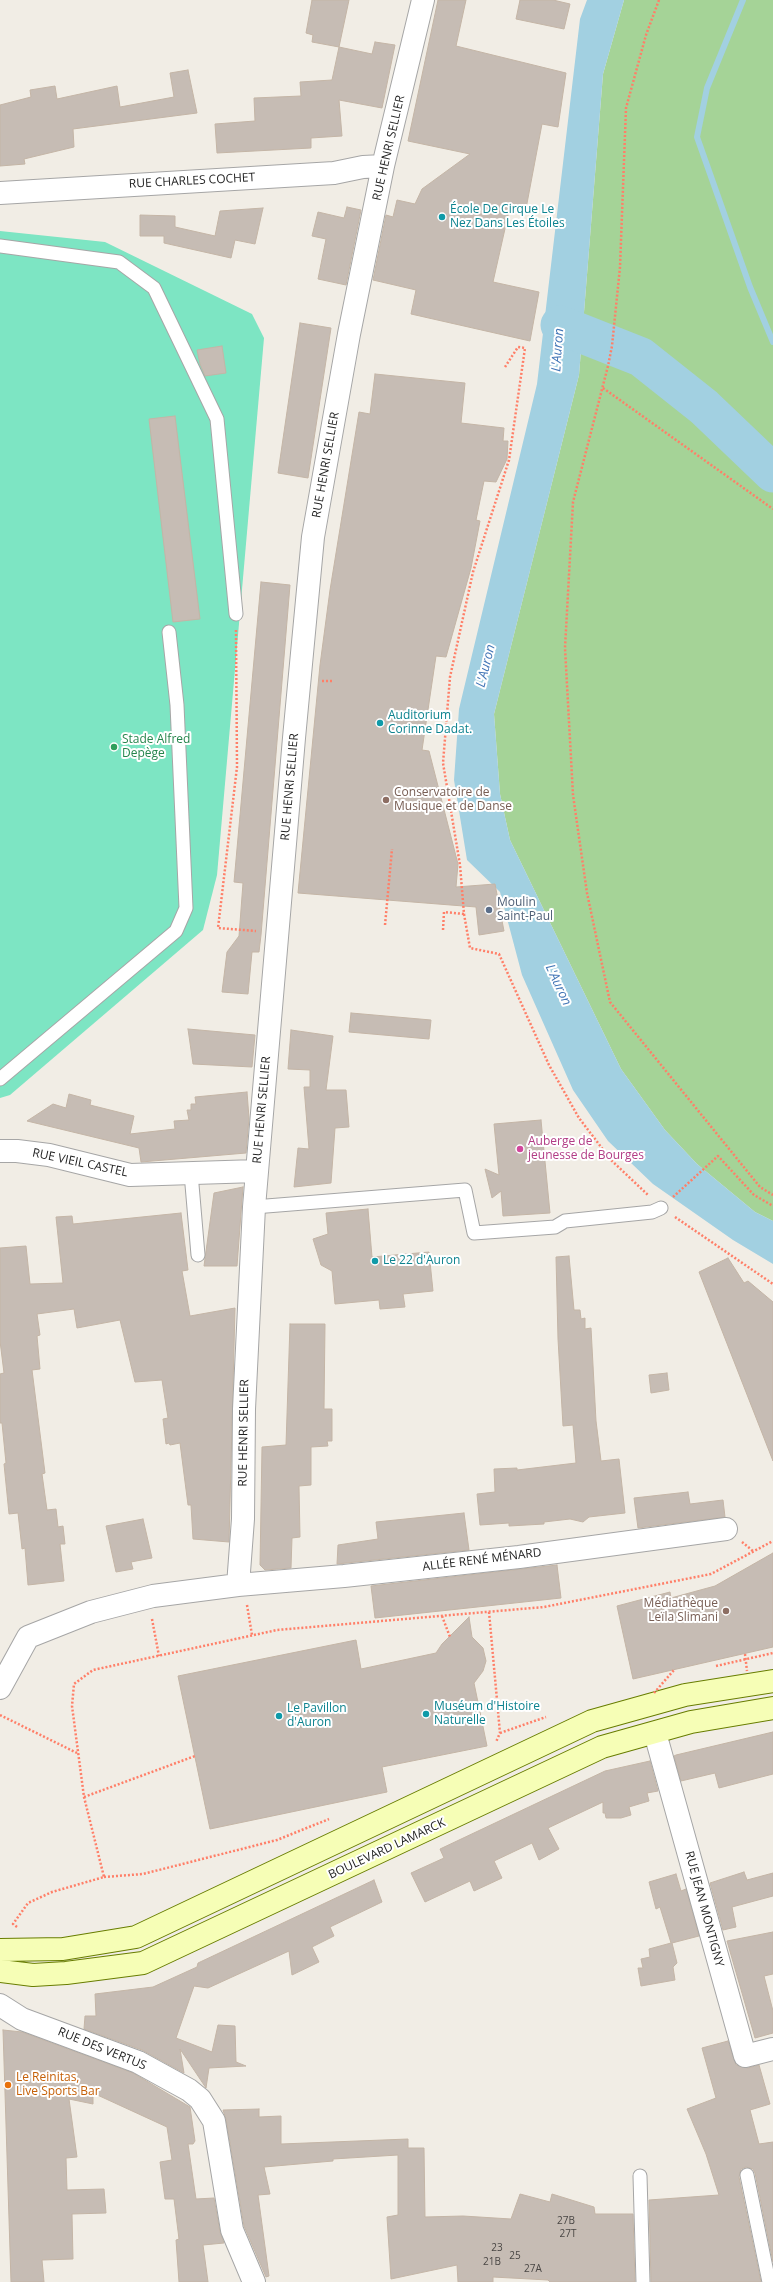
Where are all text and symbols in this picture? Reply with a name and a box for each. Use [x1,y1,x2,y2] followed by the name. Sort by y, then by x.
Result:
[370,94,408,202] street label: RUE HENRI SELLIER
[128,170,256,192] street label: RUE CHARLES COCHET
[450,203,565,231] place label: École De Cirque Le Nez Dans Les Étoiles
[437,212,447,222] marker: École De Cirque Le Nez Dans Les Étoiles
[549,328,567,372] water label: L'Auron
[310,411,342,519] street label: RUE HENRI SELLIER
[473,643,499,689] water label: L'Auron
[388,709,472,737] place label: Auditorium Corinne Dadat.
[375,718,385,728] marker: Auditorium Corinne Dadat.
[122,733,190,761] place label: Stade Alfred Depège
[278,733,302,841] street label: RUE HENRI SELLIER
[109,742,119,752] marker: Stade Alfred Depège
[394,786,512,814] place label: Conservatoire de Musique et de Danse
[381,795,391,805] marker: Conservatoire de Musique et de Danse
[497,896,553,924] place label: Moulin Saint-Paul
[484,905,494,915] marker: Moulin Saint-Paul
[542,962,574,1008] water label: L'Auron
[250,1056,274,1164] street label: RUE HENRI SELLIER
[528,1135,644,1163] place label: Auberge de jeunesse de Bourges
[515,1144,525,1154] marker: Auberge de jeunesse de Bourges
[31,1146,129,1180] street label: RUE VIEIL CASTEL
[383,1254,460,1268] place label: Le 22 d'Auron
[370,1256,380,1266] marker: Le 22 d'Auron
[236,1379,252,1487] street label: RUE HENRI SELLIER
[422,1546,542,1574] street label: ALLÉE RENÉ MÉNARD
[644,1597,718,1625] place label: Médiathèque Leïla Slimani
[721,1606,731,1616] marker: Médiathèque Leïla Slimani
[434,1700,540,1728] place label: Muséum d'Histoire Naturelle
[287,1702,347,1730] place label: Le Pavillon d'Auron
[421,1709,431,1719] marker: Muséum d'Histoire Naturelle
[274,1711,284,1721] marker: Le Pavillon d'Auron
[326,1816,448,1882] street label: BOULEVARD LAMARCK
[682,1850,726,1968] street label: RUE JEAN MONTIGNY
[56,2025,148,2073] street label: RUE DES VERTUS
[16,2071,100,2099] place label: Le Reinitas, Live Sports Bar
[3,2080,13,2090] marker: Le Reinitas, Live Sports Bar
[557,2215,575,2227] house number: 27B
[560,2228,576,2240] house number: 27T
[491,2242,503,2254] house number: 23
[509,2250,521,2262] house number: 25
[483,2256,501,2268] house number: 21B
[524,2263,542,2275] house number: 27A

